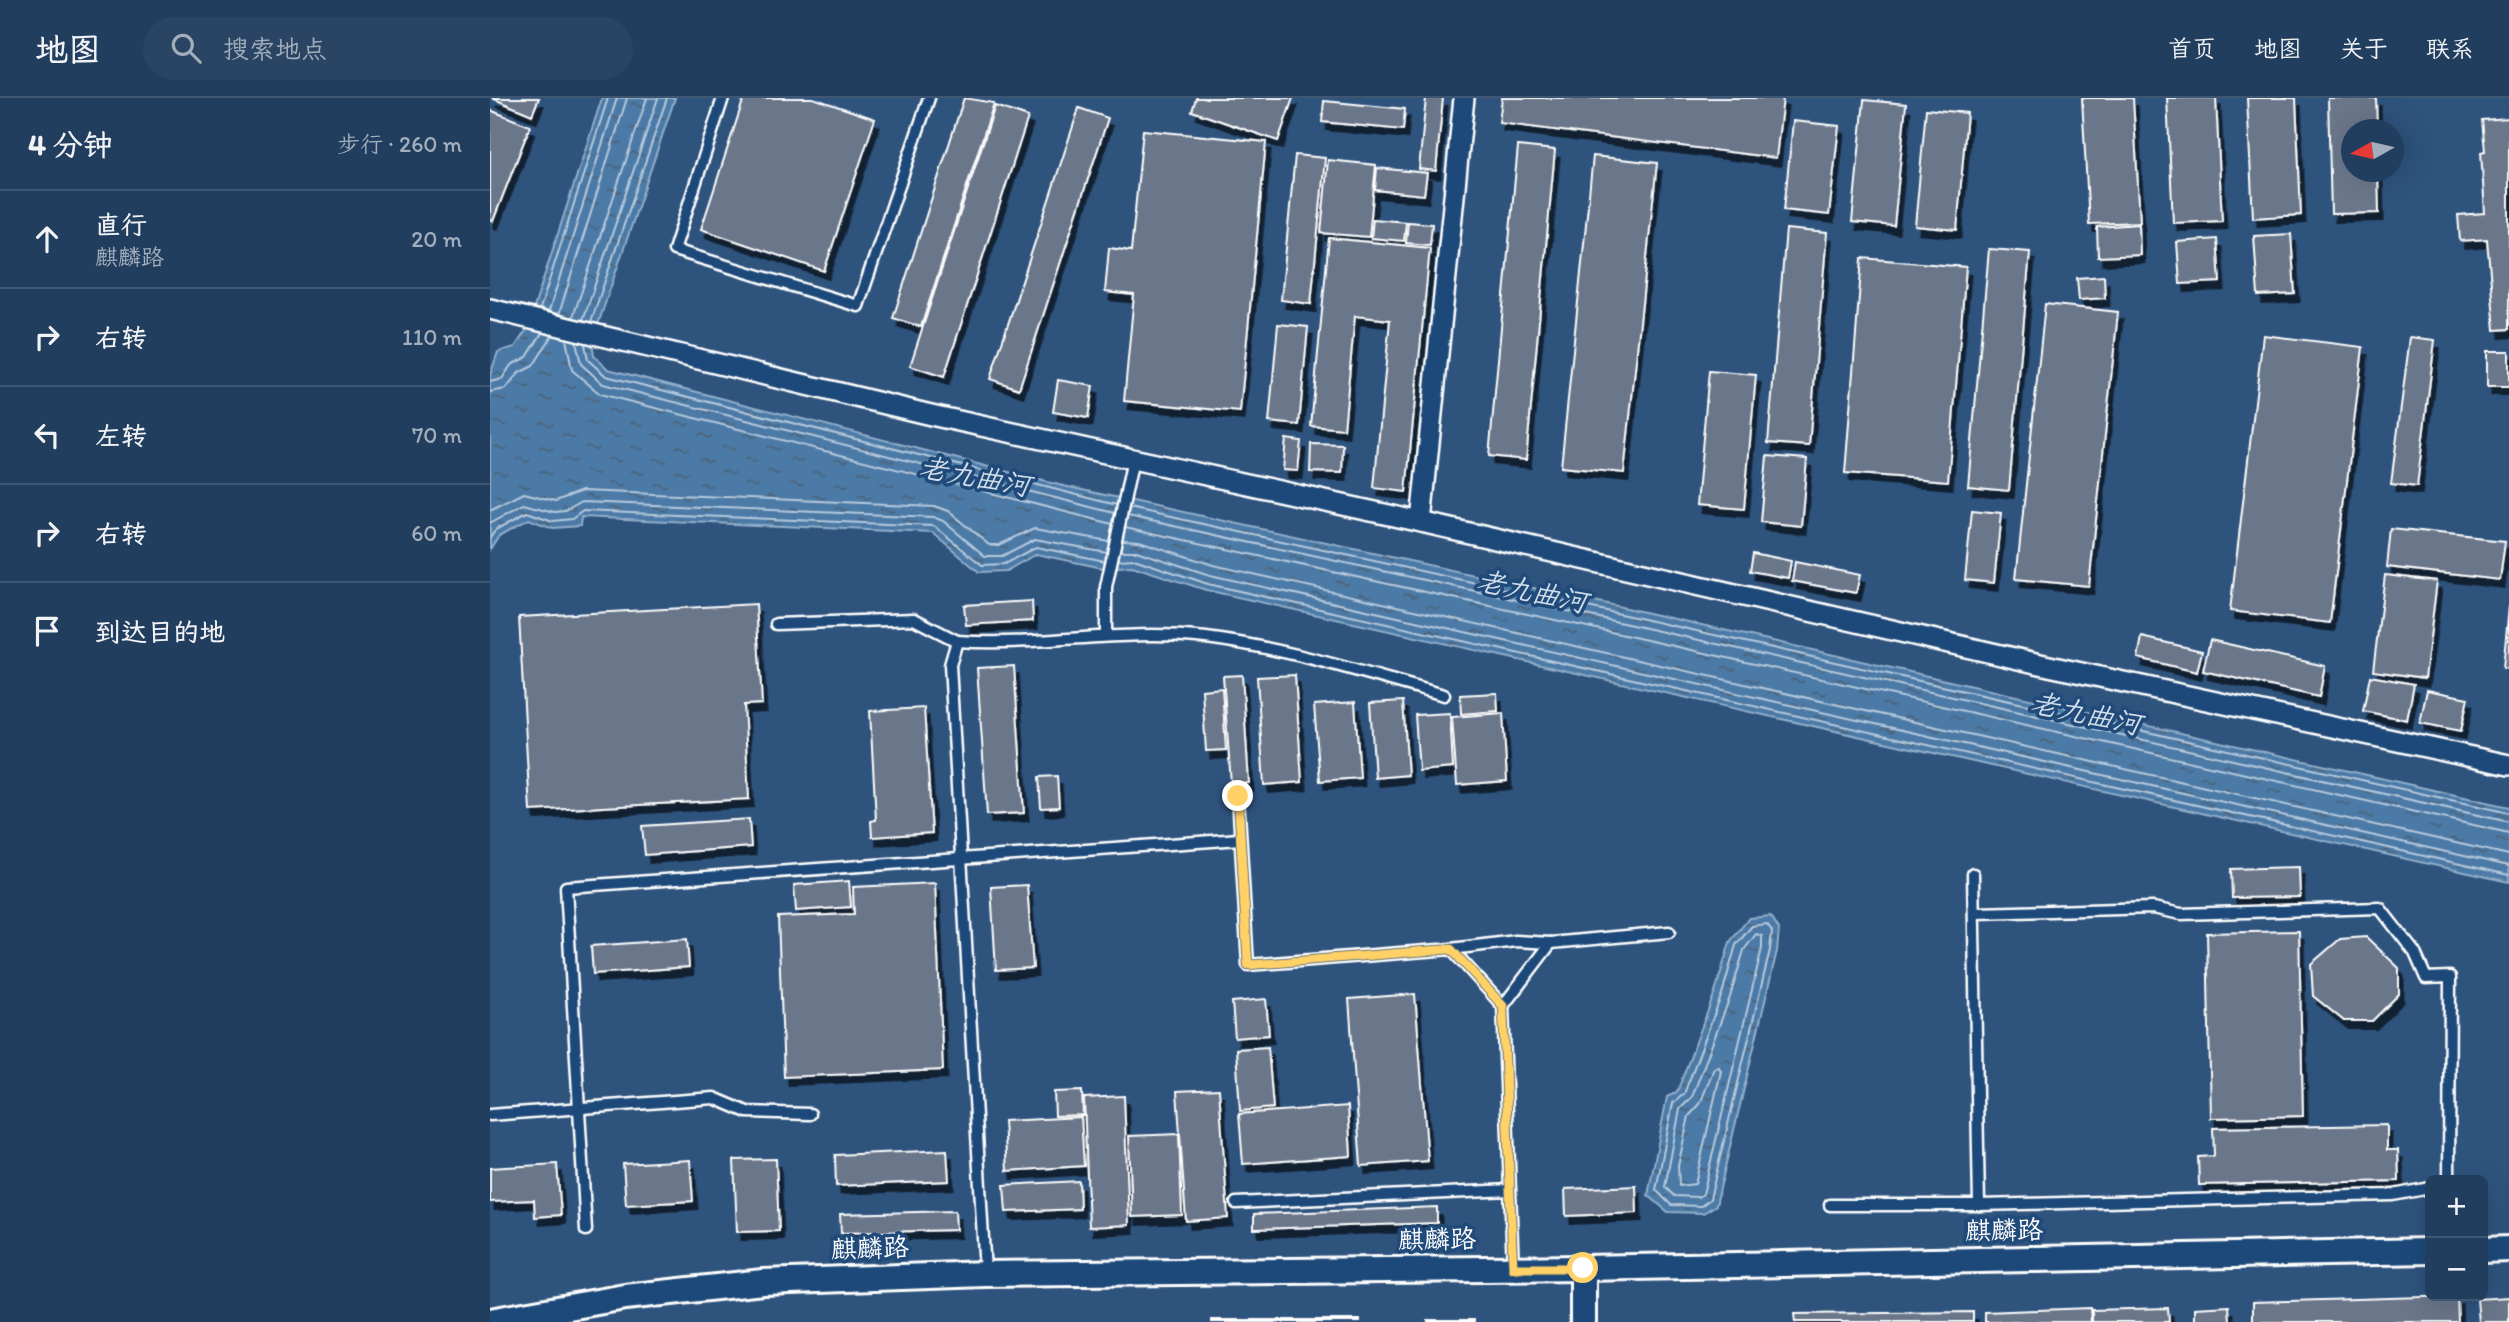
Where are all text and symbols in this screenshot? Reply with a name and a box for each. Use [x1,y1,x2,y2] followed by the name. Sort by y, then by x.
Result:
[143,17,633,80] search box
[167,29,205,67] icon: search
[35,30,101,69] text: 地图
[223,33,327,65] text: 搜索地点
[2168,34,2216,63] text: 首页
[2254,34,2302,63] text: 地图
[2340,34,2388,63] text: 关于
[2426,34,2474,63] text: 联系
[2341,119,2404,182] north arrow
[28,126,113,163] text: 4 分钟
[337,130,462,158] text: 步行 · 260 m
[95,209,147,241] text: 直行
[28,220,66,258] icon: ahead
[411,225,462,253] text: 20 m
[95,243,164,271] text: 麒麟路
[28,318,66,356] icon: right
[95,322,147,354] text: 右转
[402,323,462,351] text: 110 m
[28,416,66,454] icon: left
[95,420,147,452] text: 左转
[412,421,462,449] text: 70 m
[917,450,1037,503] water label: 老九曲河
[28,514,66,552] icon: right
[95,518,147,550] text: 右转
[411,519,462,547] text: 60 m
[1474,563,1594,620] water label: 老九曲河
[28,612,66,650] icon: arrive
[95,616,225,648] text: 到达目的地
[2028,685,2148,742] water label: 老九曲河
[1222,780,1253,811] route end
[2425,1175,2488,1301] map controls
[2425,1175,2488,1238] button: +
[1965,1213,2043,1247] street label: 麒麟路
[1398,1222,1476,1256] street label: 麒麟路
[830,1231,910,1265] street label: 麒麟路
[2425,1238,2488,1301] button: −
[1567,1252,1598,1283] route start

